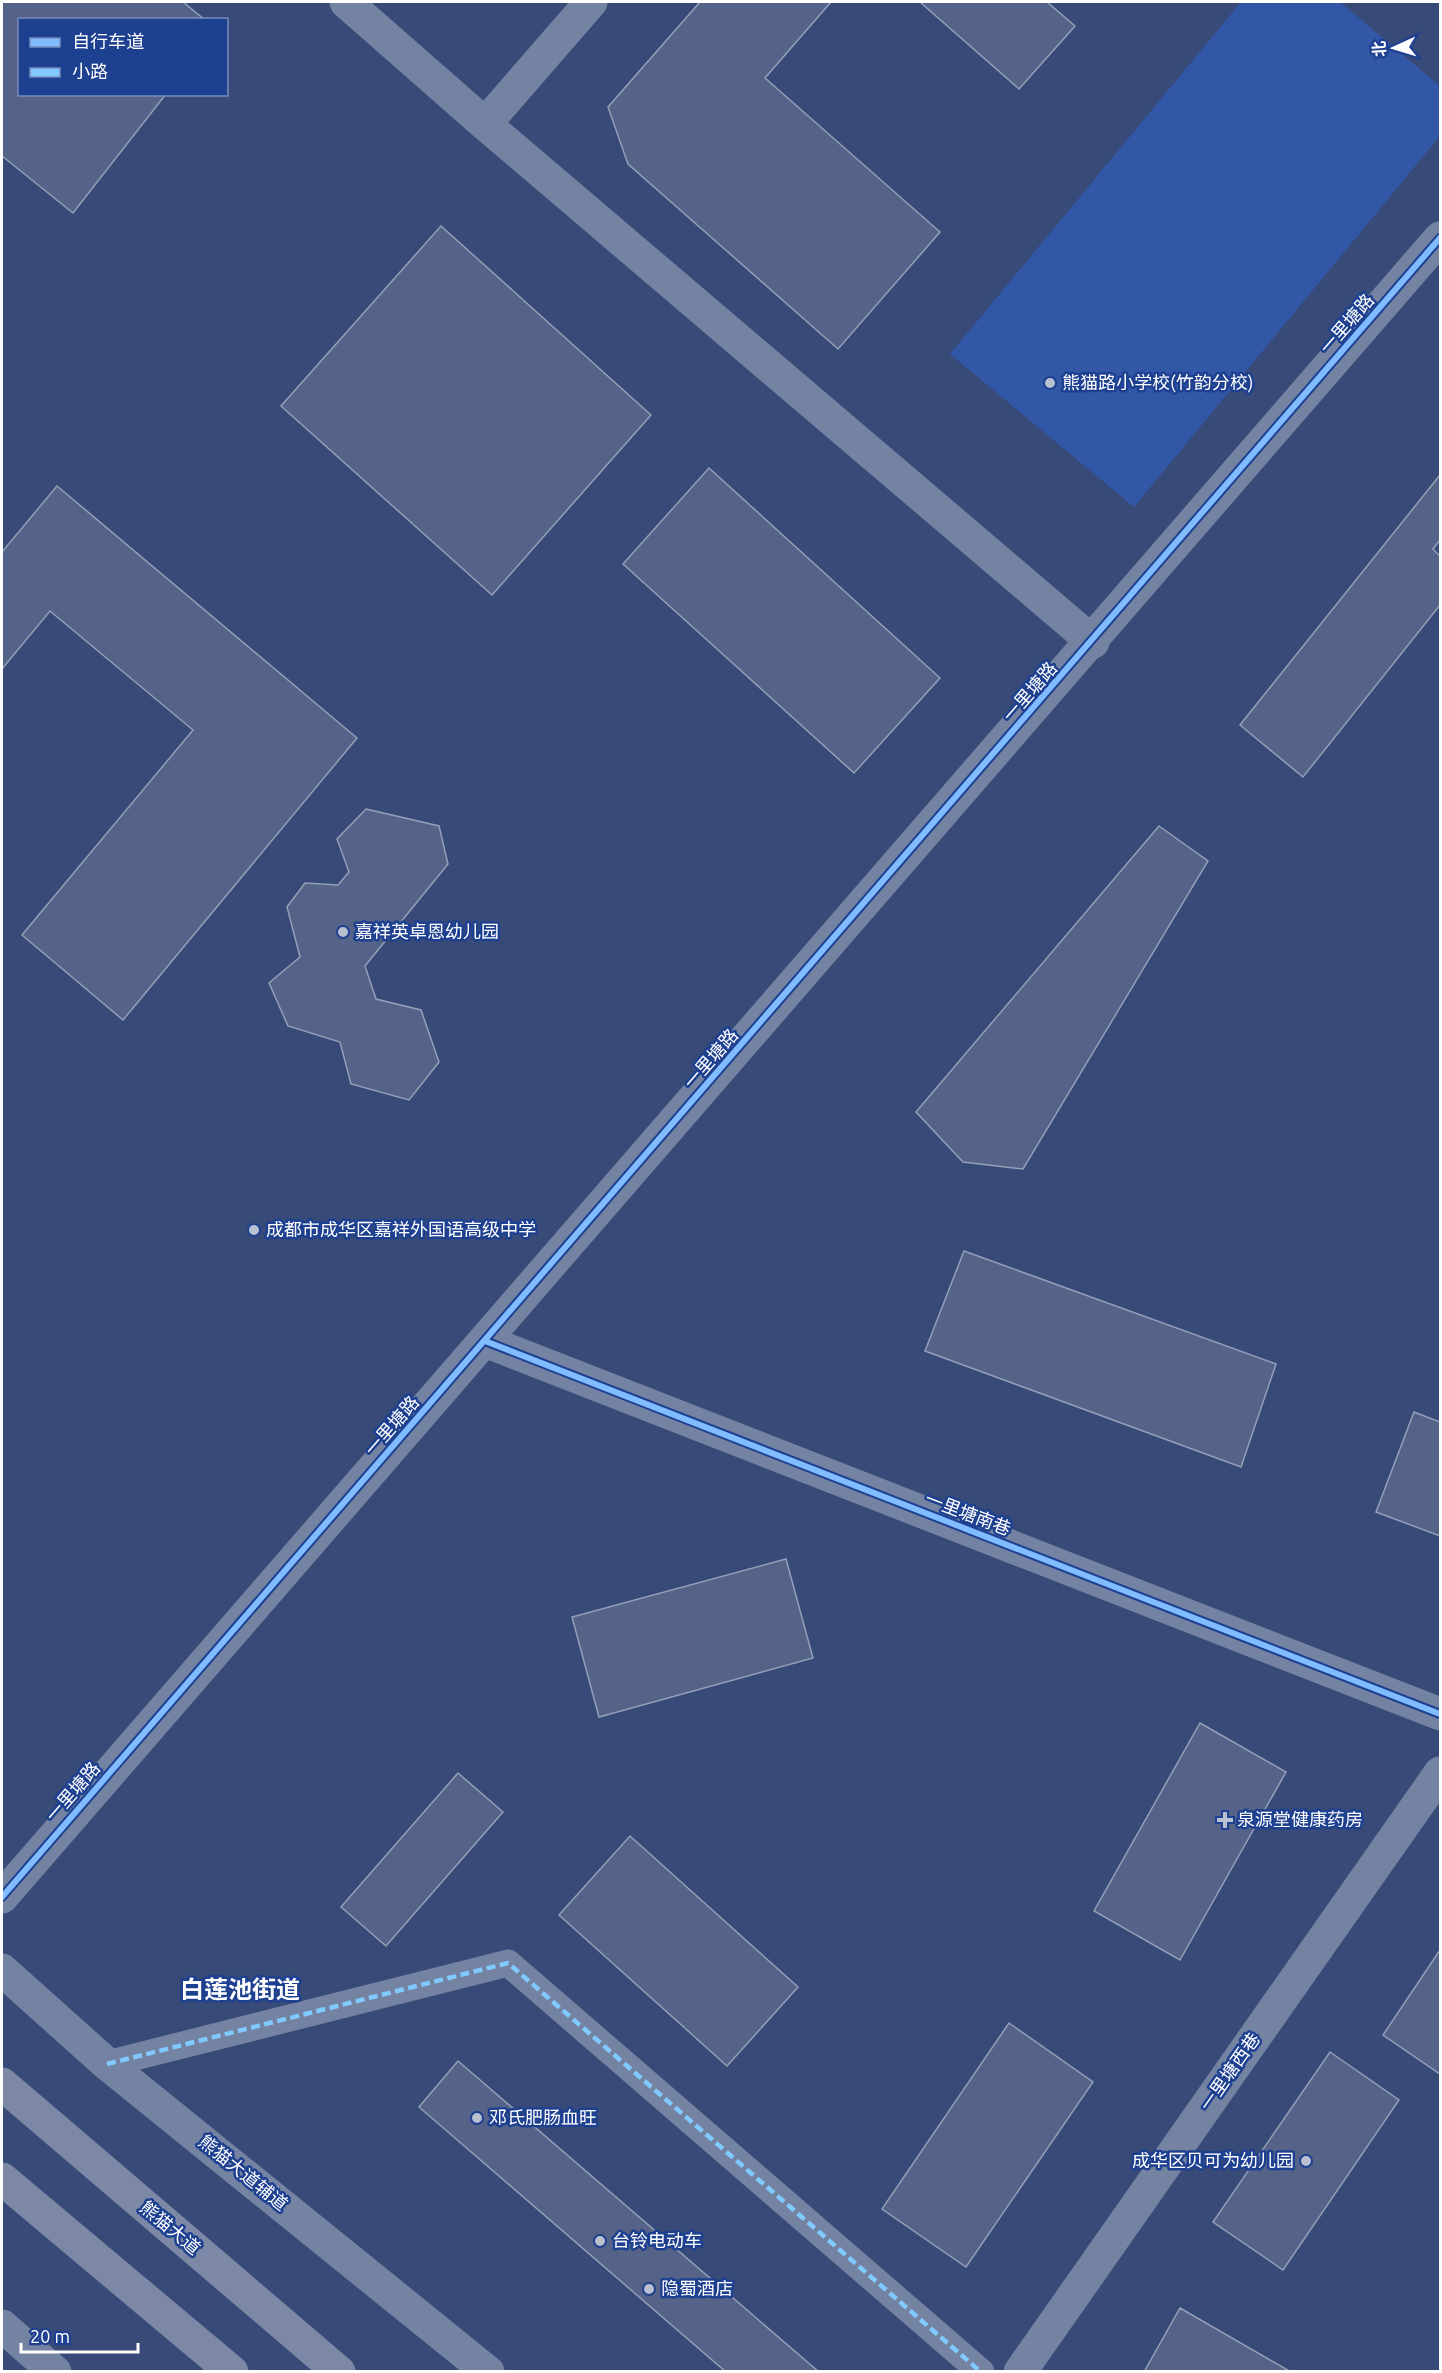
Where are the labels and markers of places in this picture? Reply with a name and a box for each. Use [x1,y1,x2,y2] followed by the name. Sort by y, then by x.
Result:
[1062,372,1253,393] place label: 熊猫路小学校(竹韵分校)
[1043,376,1057,390] marker: 熊猫路小学校(竹韵分校)
[355,921,499,941] place label: 嘉祥英卓恩幼儿园
[336,925,350,939] marker: 嘉祥英卓恩幼儿园
[266,1219,536,1239] place label: 成都市成华区嘉祥外国语高级中学
[247,1223,261,1237] marker: 成都市成华区嘉祥外国语高级中学
[1237,1809,1363,1829] place label: 泉源堂健康药房
[1218,1813,1232,1827] marker: 泉源堂健康药房
[489,2107,597,2127] place label: 邓氏肥肠血旺
[470,2111,484,2125] marker: 邓氏肥肠血旺
[1132,2150,1294,2170] place label: 成华区贝可为幼儿园
[1299,2154,1313,2168] marker: 成华区贝可为幼儿园
[612,2230,702,2250] place label: 台铃电动车
[593,2234,607,2248] marker: 台铃电动车
[661,2278,733,2298] place label: 隐蜀酒店
[642,2282,656,2296] marker: 隐蜀酒店

